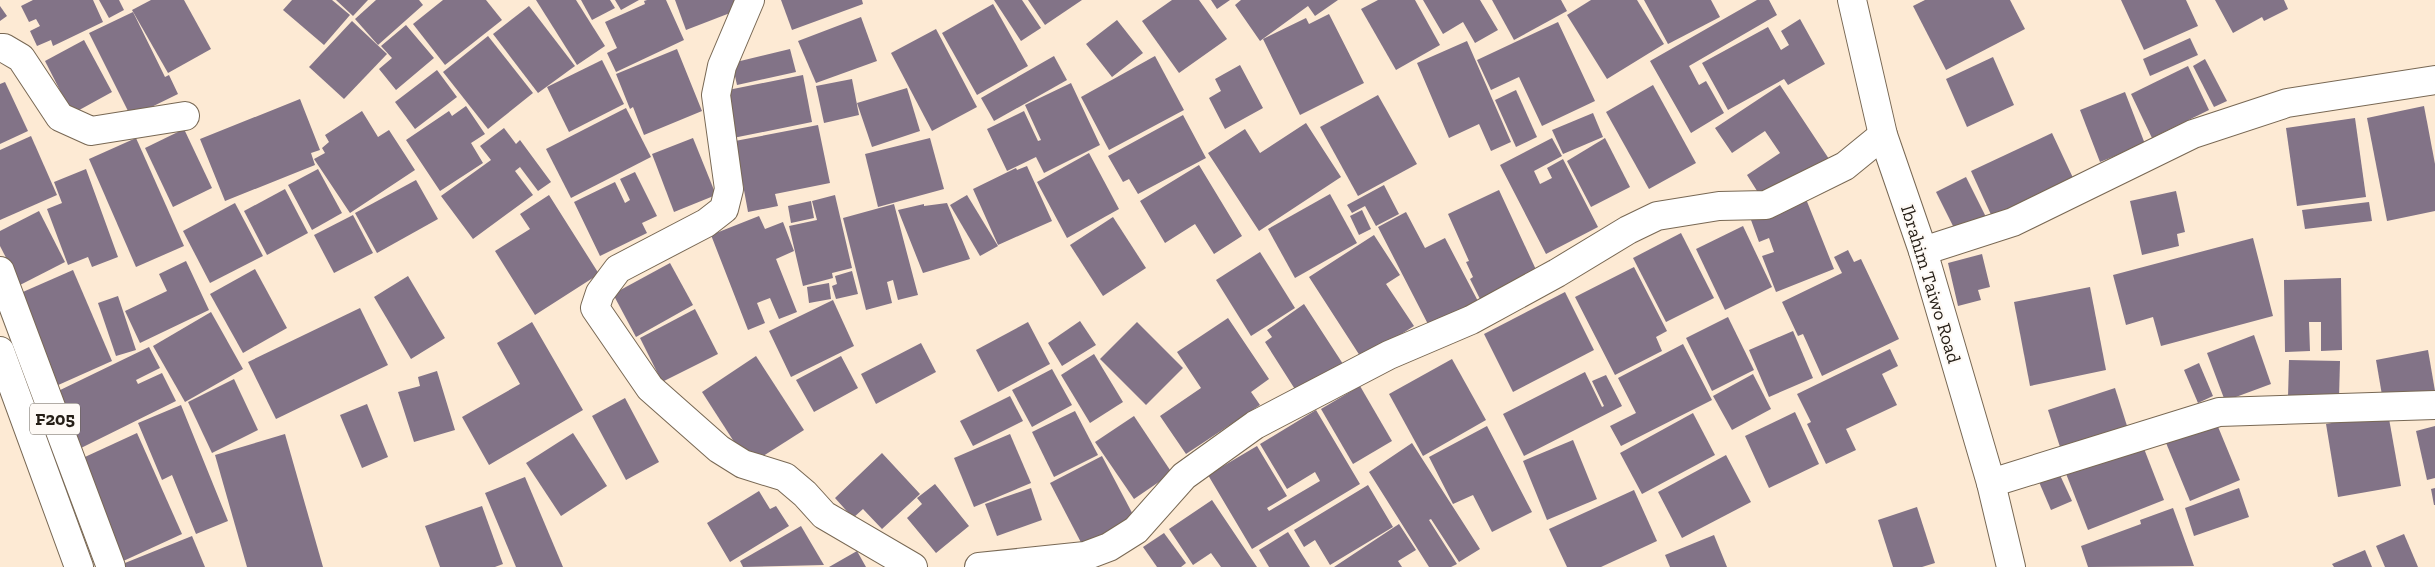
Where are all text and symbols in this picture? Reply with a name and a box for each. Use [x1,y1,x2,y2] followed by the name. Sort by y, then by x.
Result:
[1896,202,1966,367] street label: Ibrahim Taiwo Road
[30,404,80,434] road number: F205

